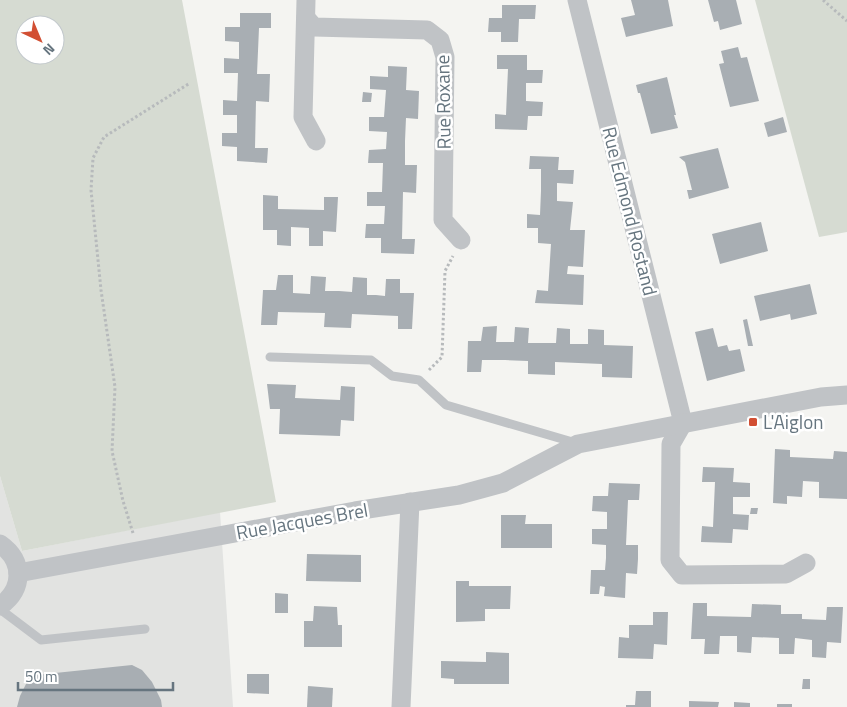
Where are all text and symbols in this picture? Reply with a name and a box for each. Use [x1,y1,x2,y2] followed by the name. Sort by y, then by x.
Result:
[15,15,65,65] north arrow
[39,39,60,61] text: N
[427,54,458,150] street label: Rue Roxane
[595,123,665,298] street label: Rue Edmond Rostand
[763,407,823,436] place label: L'Aiglon
[747,416,759,428] marker: L'Aiglon
[234,495,370,546] street label: Rue Jacques Brel
[18,660,172,692] scale bar
[25,665,58,688] text: 50 m

